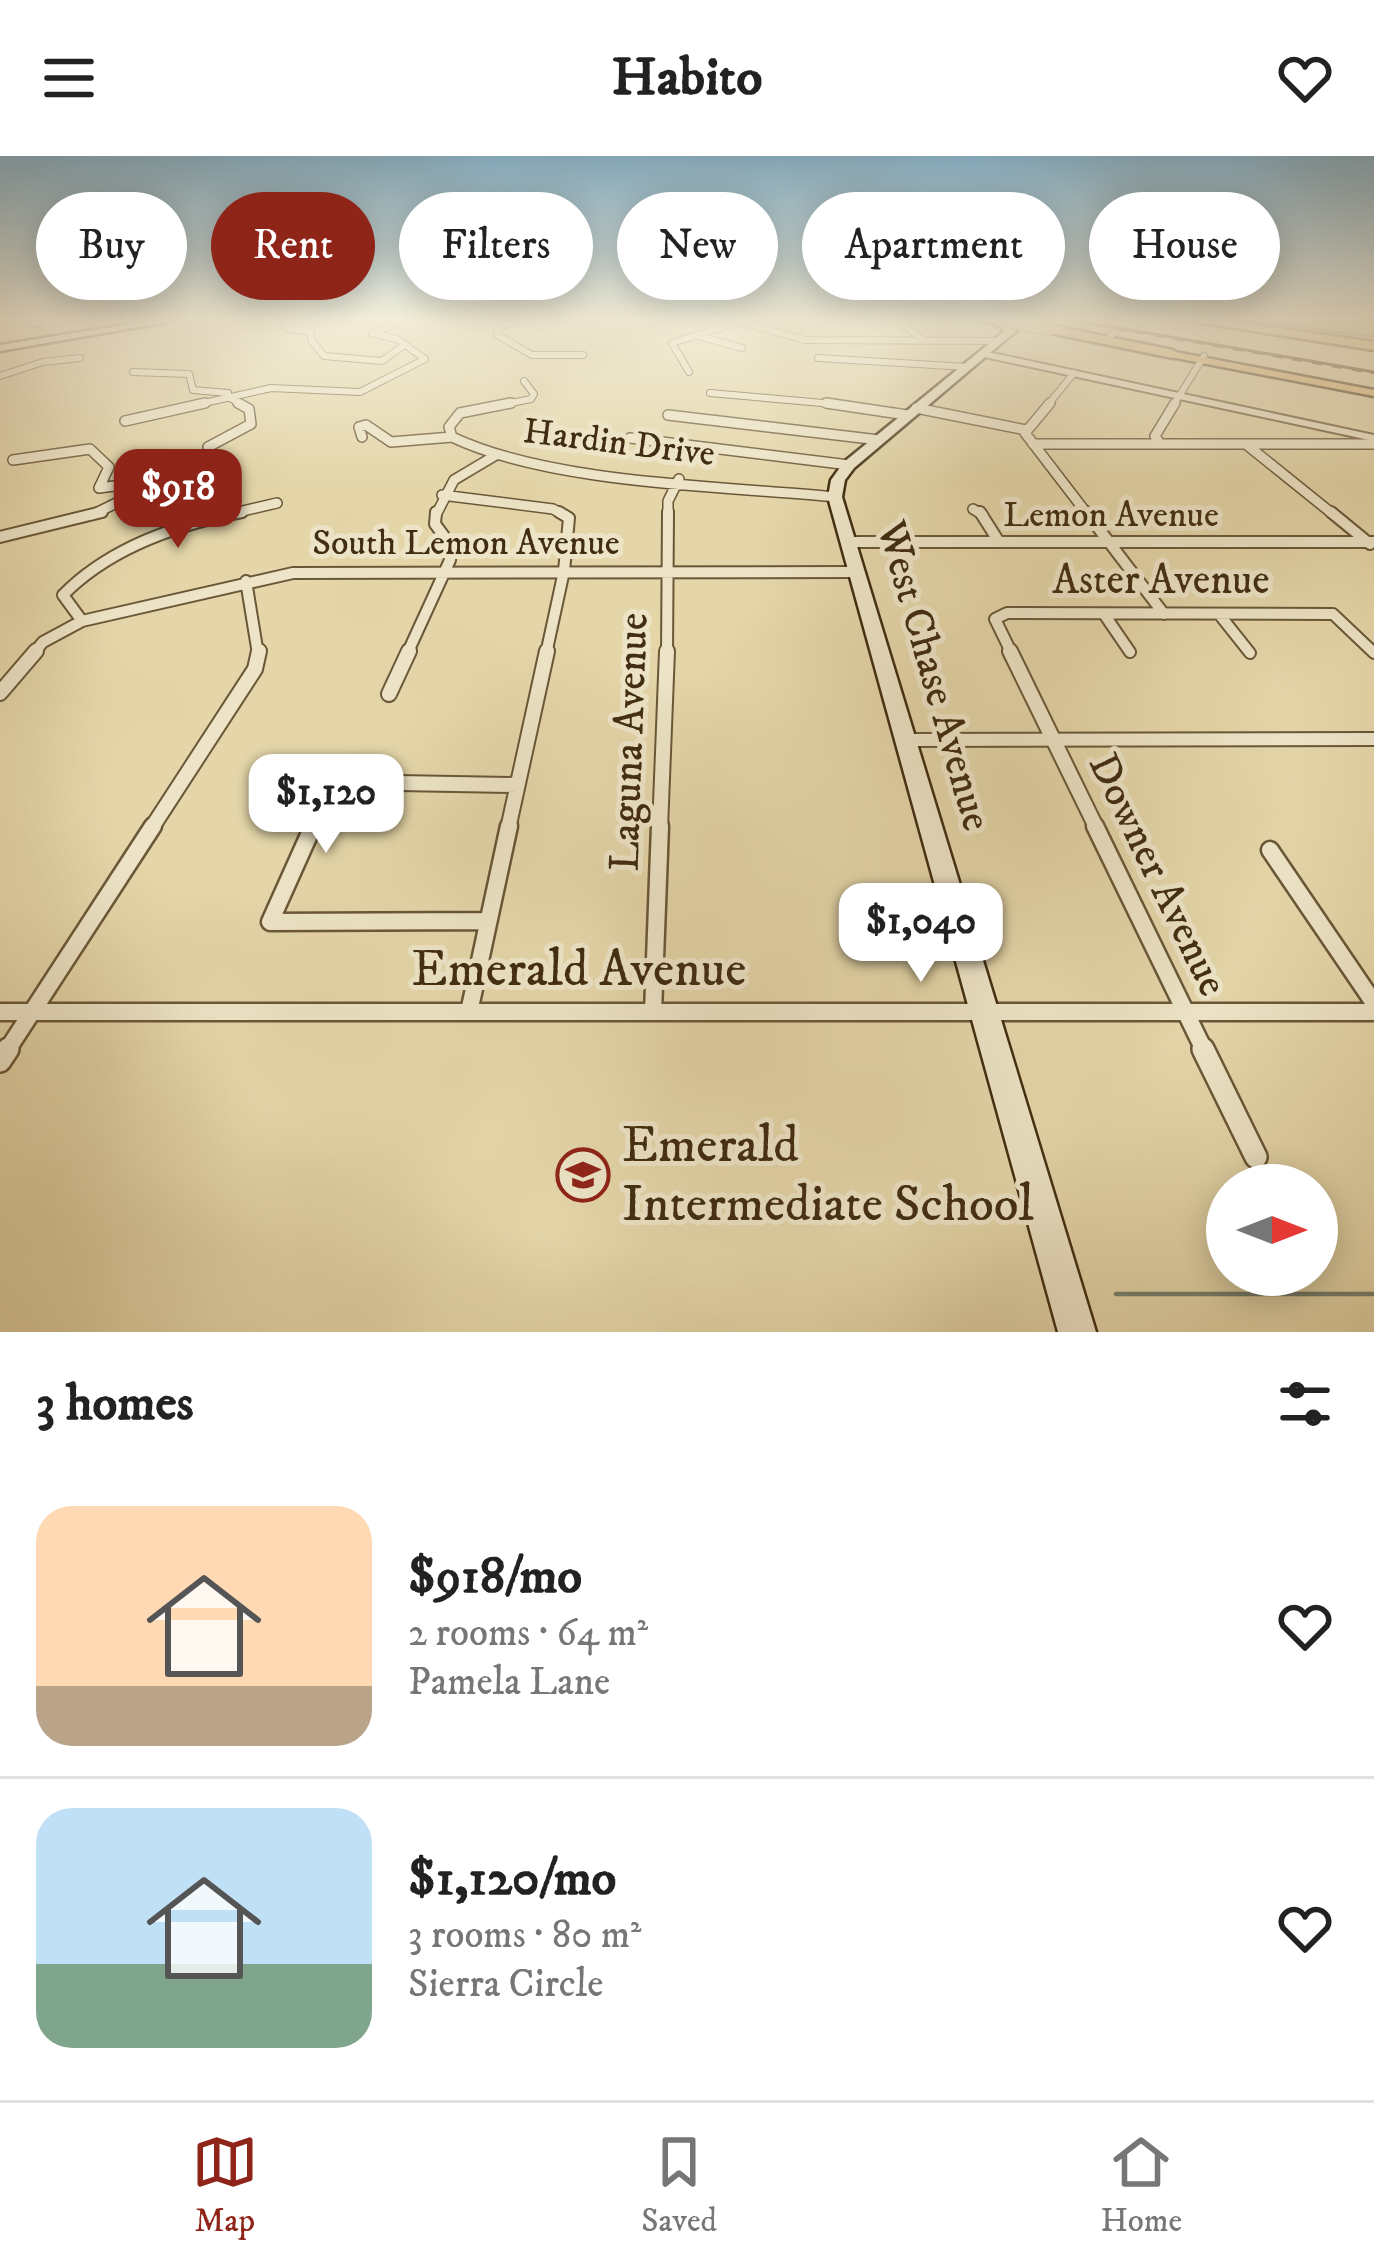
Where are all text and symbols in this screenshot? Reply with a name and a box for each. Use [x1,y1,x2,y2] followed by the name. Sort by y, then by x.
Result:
[36,45,102,111] icon: menu
[612,45,762,112] text: Habito
[1272,45,1338,111] icon: heart
[36,192,187,300] chip: Buy
[211,192,375,300] chip: Rent
[399,192,593,300] chip: Filters
[617,192,778,300] chip: New
[802,192,1065,300] chip: Apartment
[1089,192,1280,300] chip: House
[521,409,717,477] street label: Hardin Drive
[107,449,249,551] pin: $918
[141,463,215,512] text: $918
[1003,493,1219,538] street label: Lemon Avenue
[864,514,1002,837] street label: West Chase Avenue
[312,521,620,566] street label: South Lemon Avenue
[1052,555,1270,607] street label: Aster Avenue
[600,612,660,872] street label: Laguna Avenue
[1076,745,1238,1005] street label: Downer Avenue
[228,754,424,856] pin: $1,120
[276,768,376,817] text: $1,120
[823,883,1019,985] pin: $1,040
[866,897,976,946] text: $1,040
[412,938,746,1002] street label: Emerald Avenue
[622,1114,1034,1237] place label: Emerald Intermediate School
[555,1147,611,1203] school or university icon: Emerald Intermediate School
[1206,1164,1338,1296] north arrow
[1206,1164,1338,1296] map controls
[1272,1371,1338,1437] icon: filters
[36,1372,194,1436] text: 3 homes
[408,1545,582,1609] text: $918/mo
[132,1554,276,1698] icon: home
[1272,1593,1338,1659] icon: heart
[408,1609,648,1658] text: 2 rooms · 64 m²
[408,1658,610,1707] text: Pamela Lane
[408,1847,616,1911] text: $1,120/mo
[132,1856,276,2000] icon: home
[1272,1895,1338,1961] icon: heart
[408,1911,641,1960] text: 3 rooms · 80 m²
[408,1960,603,2009] text: Sierra Circle
[192,2129,258,2242] tab: Map
[641,2129,717,2242] tab: Saved
[1101,2129,1182,2242] tab: Home

